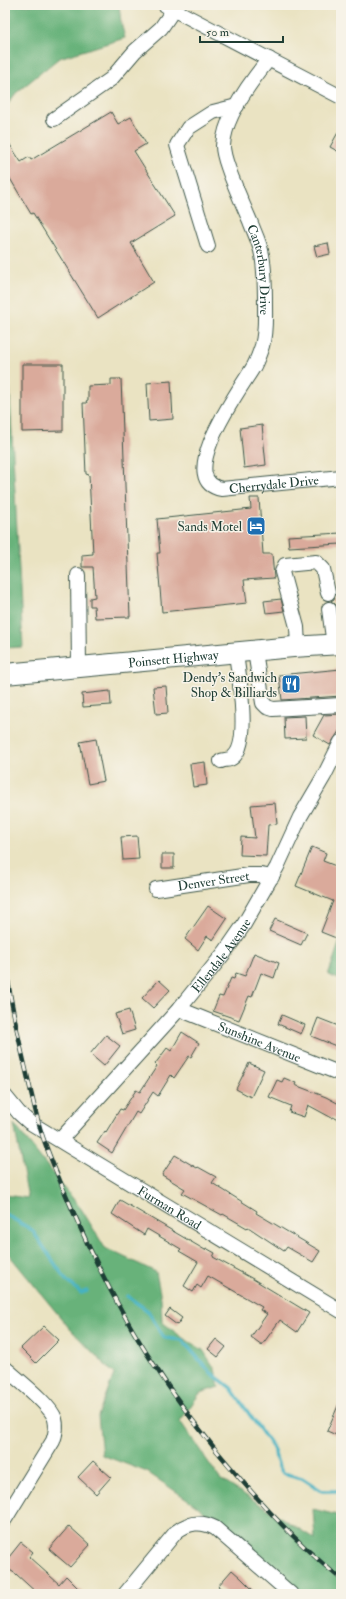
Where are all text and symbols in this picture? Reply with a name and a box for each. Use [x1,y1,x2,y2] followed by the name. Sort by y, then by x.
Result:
[200,18,283,44] scale bar
[206,25,230,40] text: 50 m
[243,222,272,316] street label: Canterbury Drive
[228,472,320,497] street label: Cherrydale Drive
[245,515,267,537] hotel icon: Sands Motel
[178,519,243,535] place label: Sands Motel
[127,647,220,671] street label: Poinsett Highway
[183,670,278,702] place label: Dendy's Sandwich Shop & Billiards
[280,673,302,695] restaurant icon: Dendy's Sandwich Shop & Billiards
[176,868,251,895] street label: Denver Street
[188,915,255,996] street label: Ellendale Avenue
[216,1019,304,1066] street label: Sunshine Avenue
[134,1183,204,1234] street label: Furman Road

